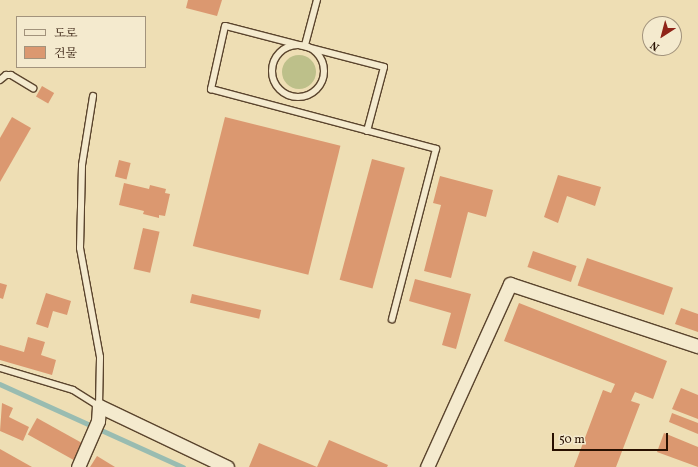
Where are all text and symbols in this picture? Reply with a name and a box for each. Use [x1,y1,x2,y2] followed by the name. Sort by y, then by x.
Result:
[16,16,146,68] legend
[642,16,682,56] north arrow
[54,26,77,42] text: 도로
[648,37,663,54] text: N
[54,46,77,62] text: 건물
[554,425,670,451] scale bar
[559,432,585,448] text: 50 m

